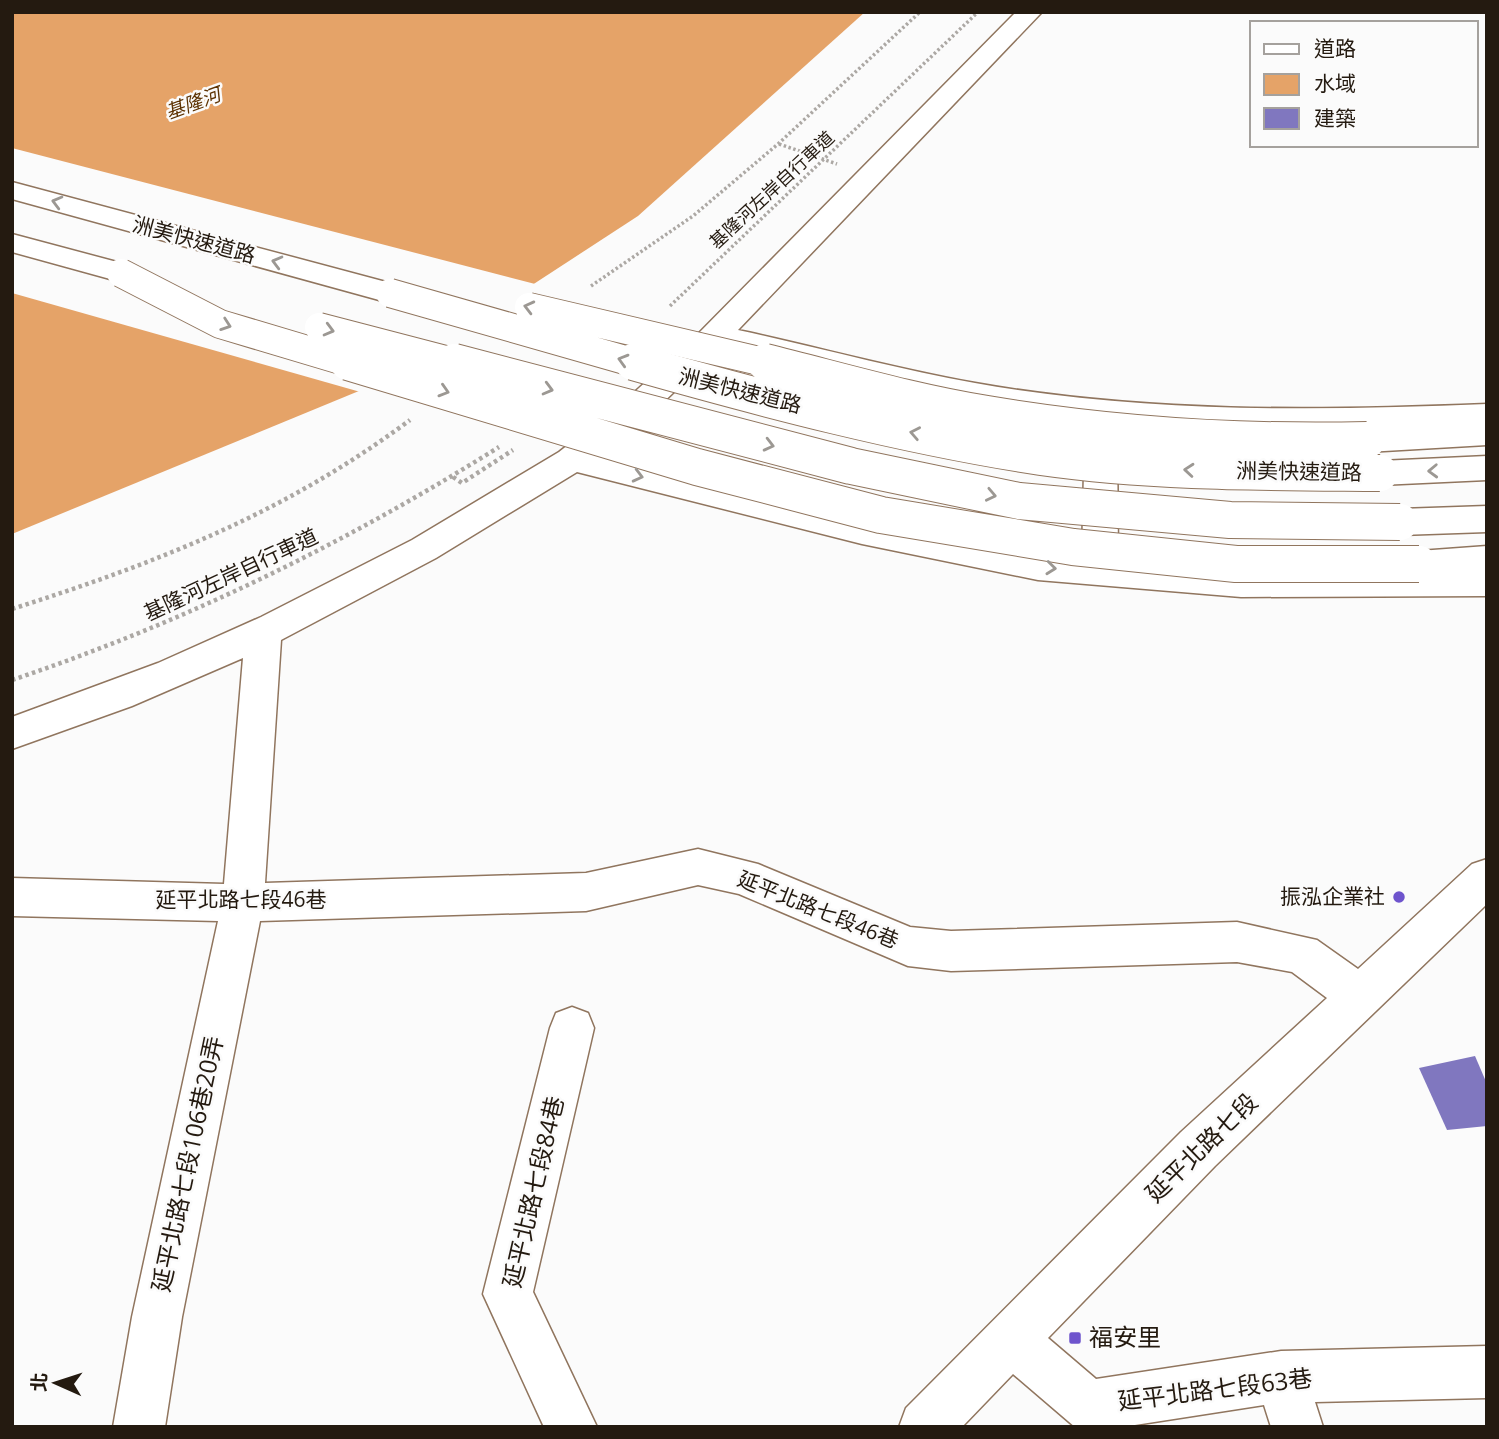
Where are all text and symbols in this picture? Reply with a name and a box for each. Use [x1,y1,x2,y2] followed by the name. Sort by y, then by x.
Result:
[1250,21,1478,147] legend
[1314,34,1356,62] text: 道路
[1314,69,1356,97] text: 水域
[162,80,228,125] water label: 基隆河
[1314,104,1356,132] text: 建築
[704,125,839,253] street label: 基隆河左岸自行車道
[52,196,64,211] one-way arrow
[130,209,259,269] street label: 洲美快速道路
[271,256,283,270] one-way arrow
[523,301,535,315] one-way arrow
[219,317,231,331] one-way arrow
[322,322,334,336] one-way arrow
[618,353,630,368] one-way arrow
[676,361,805,419] street label: 洲美快速道路
[542,381,554,396] one-way arrow
[437,383,449,398] one-way arrow
[909,426,921,441] one-way arrow
[763,437,775,451] one-way arrow
[1236,456,1362,486] street label: 洲美快速道路
[1183,463,1194,478] one-way arrow
[1427,463,1438,479] one-way arrow
[632,468,644,482] one-way arrow
[985,487,997,502] one-way arrow
[139,521,322,627] street label: 基隆河左岸自行車道
[1046,560,1057,575] one-way arrow
[734,864,903,954] street label: 延平北路七段46巷
[1280,882,1385,910] place label: 振泓企業社
[155,885,327,913] street label: 延平北路七段46巷
[1391,889,1407,905] marker: 振泓企業社
[143,1033,230,1295] street label: 延平北路七段106巷20弄
[1138,1085,1264,1209] street label: 延平北路七段
[494,1093,571,1291] street label: 延平北路七段84巷
[1089,1320,1161,1353] place label: 福安里
[1067,1330,1083,1346] marker: 福安里
[21,1348,91,1418] north arrow
[1116,1360,1314,1417] street label: 延平北路七段63巷
[26,1372,53,1392] text: 北

